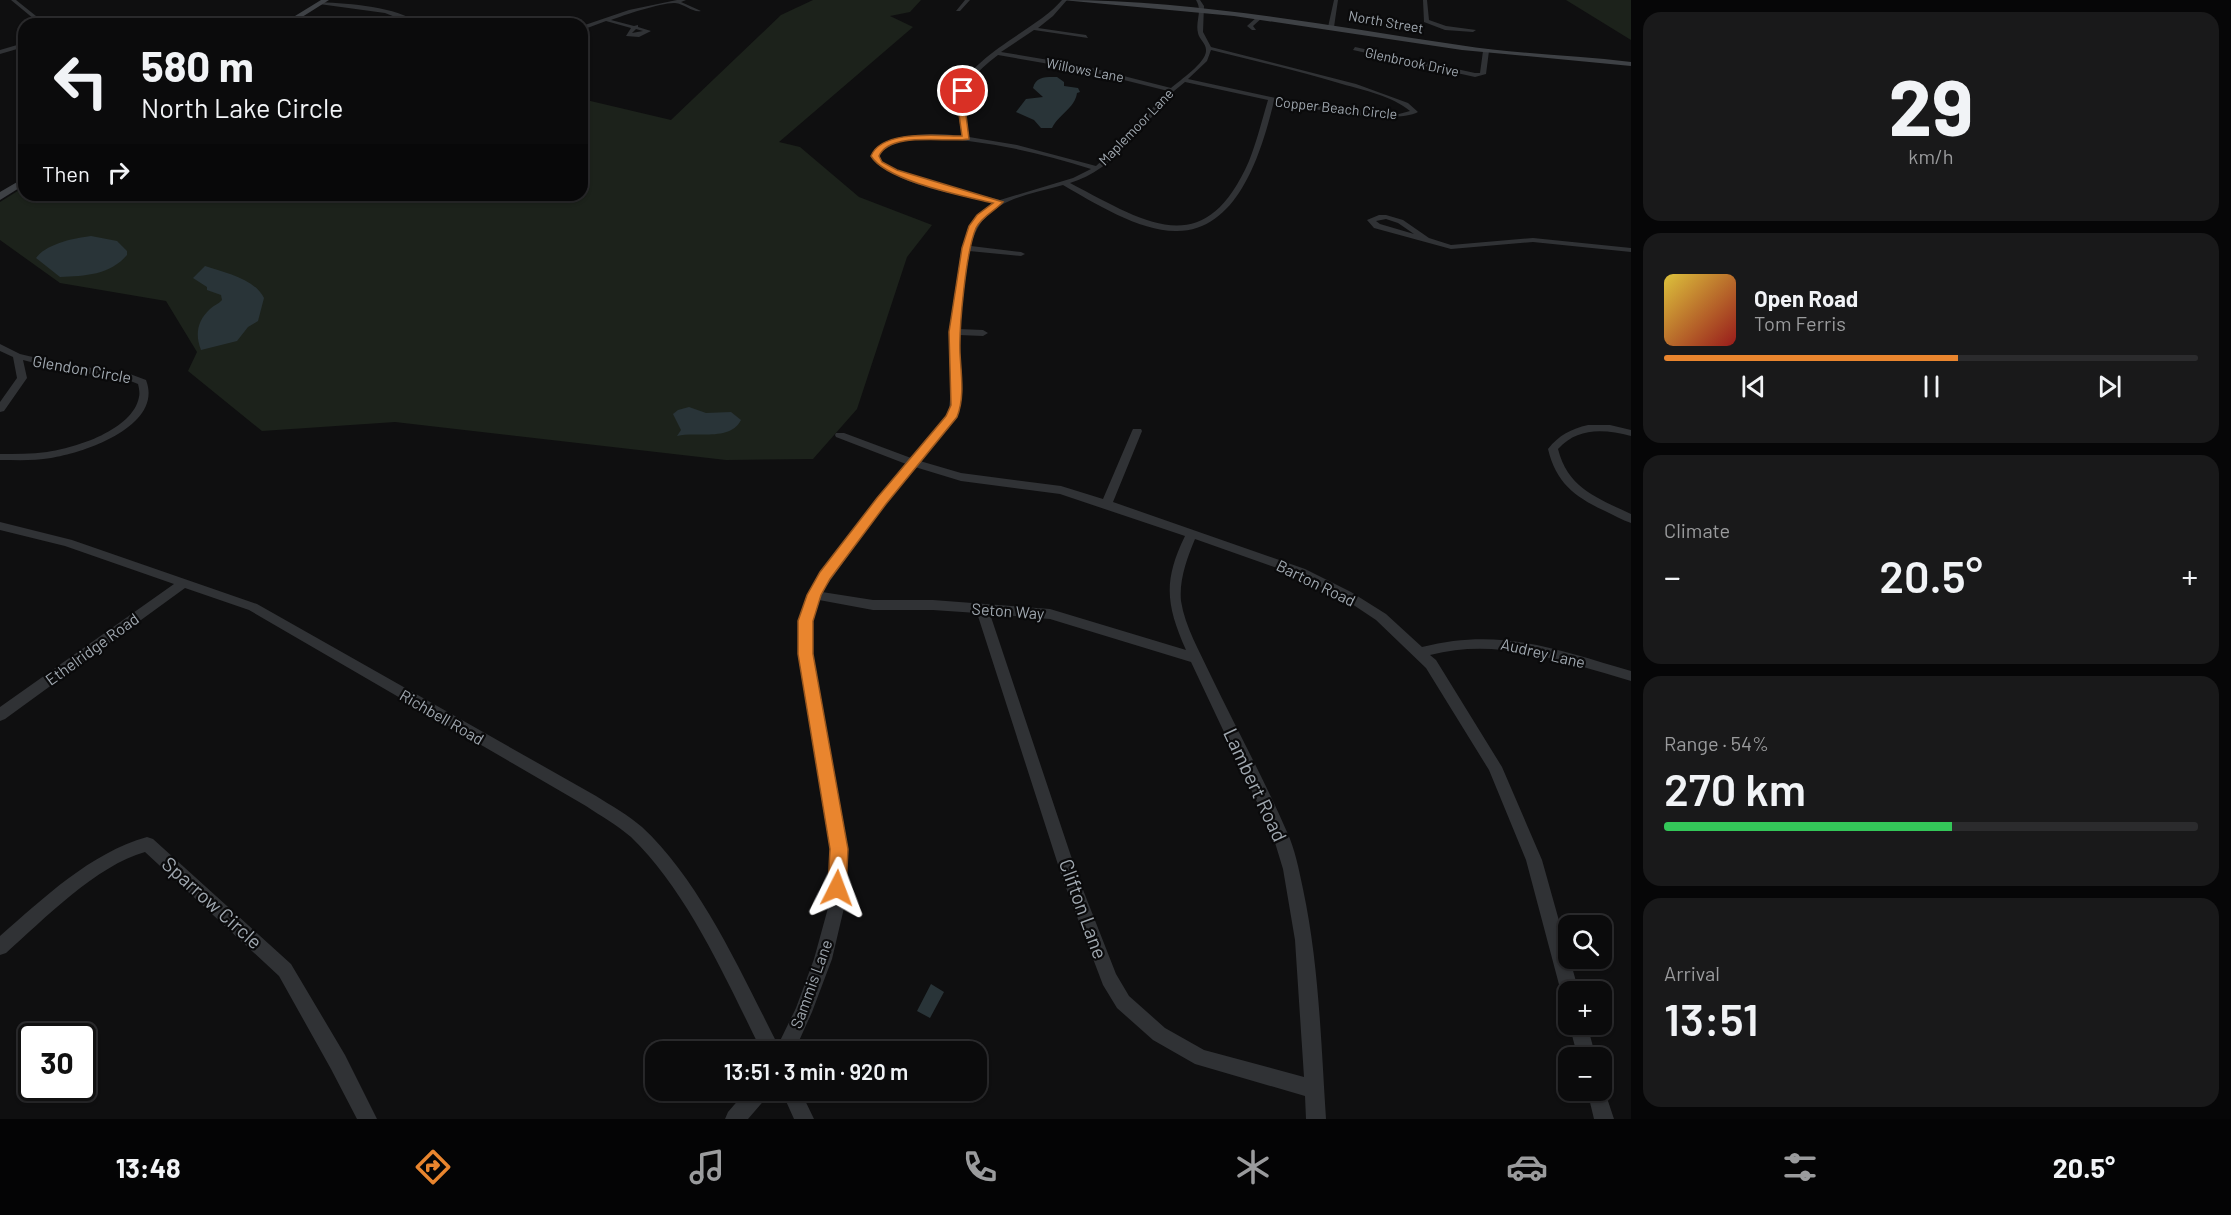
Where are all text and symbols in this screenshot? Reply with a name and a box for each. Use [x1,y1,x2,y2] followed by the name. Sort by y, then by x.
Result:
[1347,7,1425,36] street label: North Street
[141,40,254,90] text: 580 m
[42,42,120,120] icon: left
[1364,43,1461,80] street label: Glenbrook Drive
[1045,54,1125,85] street label: Willows Lane
[1888,58,1974,152] text: 29
[937,65,988,116] pin
[946,74,979,107] icon: arrive
[1095,85,1177,169] street label: Maplemoor Lane
[141,91,344,123] text: North Lake Circle
[1274,93,1398,122] street label: Copper Beach Circle
[1908,144,1954,168] text: km/h
[102,156,135,189] icon: right
[42,160,90,186] text: Then
[1754,285,1858,311] text: Open Road
[1754,311,1846,335] text: Tom Ferris
[31,350,133,387] street label: Glendon Circle
[1737,370,1770,403] icon: previous
[1915,370,1948,403] icon: pause
[2093,370,2126,403] icon: next
[1664,518,1730,542] text: Climate
[1879,548,1983,602] text: 20.5°
[1274,555,1359,610] street label: Barton Road
[1664,556,1681,596] text: −
[2181,556,2198,596] text: +
[971,598,1046,623] street label: Seton Way
[41,608,142,689] street label: Ethelridge Road
[1499,634,1587,671] street label: Audrey Lane
[397,685,488,748] street label: Richbell Road
[1219,724,1293,845] street label: Lambert Road
[1664,731,1769,755] text: Range · 54%
[1664,761,1806,815] text: 270 km
[158,851,268,953] street label: Sparrow Circle
[1055,855,1113,962] street label: Clifton Lane
[805,856,869,920] position arrow
[1558,915,1612,1101] map controls
[1558,915,1612,969] button: search
[786,937,835,1031] street label: Sammis Lane
[1664,961,1720,985] text: Arrival
[1558,981,1612,1035] button: +
[1664,991,1759,1045] text: 13:51
[18,1023,96,1101] speed limit sign: 30
[1558,1047,1612,1101] button: −
[724,1058,908,1084] text: 13:51 · 3 min · 920 m
[412,1146,454,1188] icon: directions
[686,1146,728,1188] icon: music
[959,1146,1001,1188] icon: phone
[1232,1146,1274,1188] icon: climate
[1506,1146,1548,1188] icon: car
[1779,1146,1821,1188] icon: filters
[116,1151,181,1183] text: 13:48
[2053,1151,2115,1183] text: 20.5°

